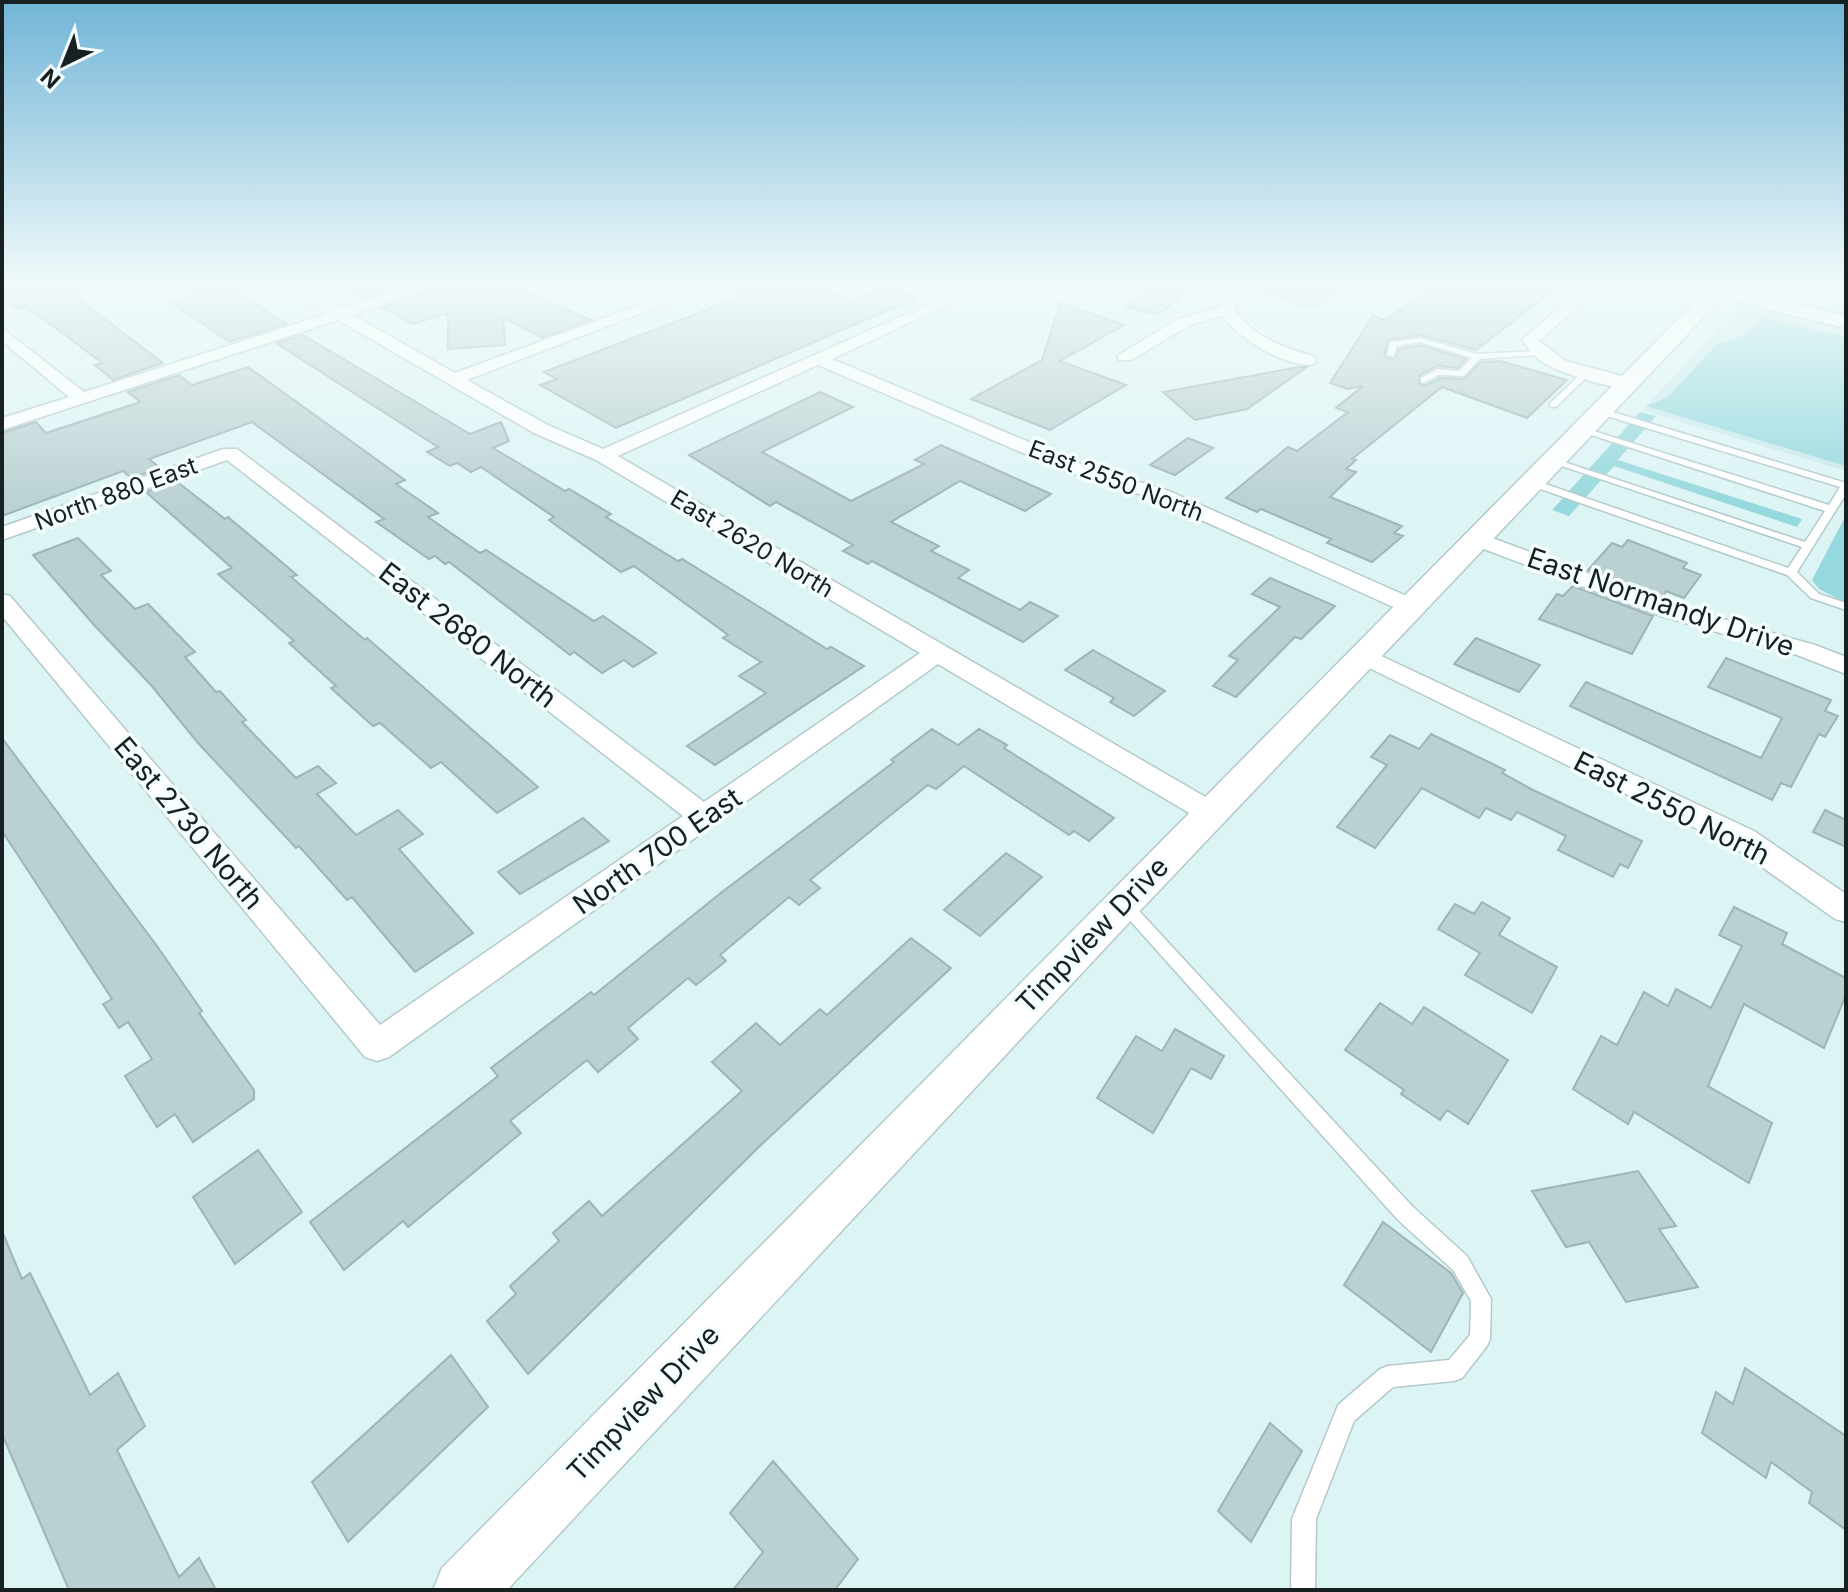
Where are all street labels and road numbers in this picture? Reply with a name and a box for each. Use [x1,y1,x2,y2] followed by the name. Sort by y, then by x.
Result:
[1025,434,1208,527] street label: East 2550 North
[31,451,201,536] street label: North 880 East
[665,483,839,604] street label: East 2620 North
[1523,540,1799,664] street label: East Normandy Drive
[372,555,564,715] street label: East 2680 North
[107,730,271,916] street label: East 2730 North
[1568,744,1776,872] street label: East 2550 North
[566,780,748,922] street label: North 700 East
[1009,850,1175,1020] street label: Timpview Drive
[560,1318,726,1488] street label: Timpview Drive

